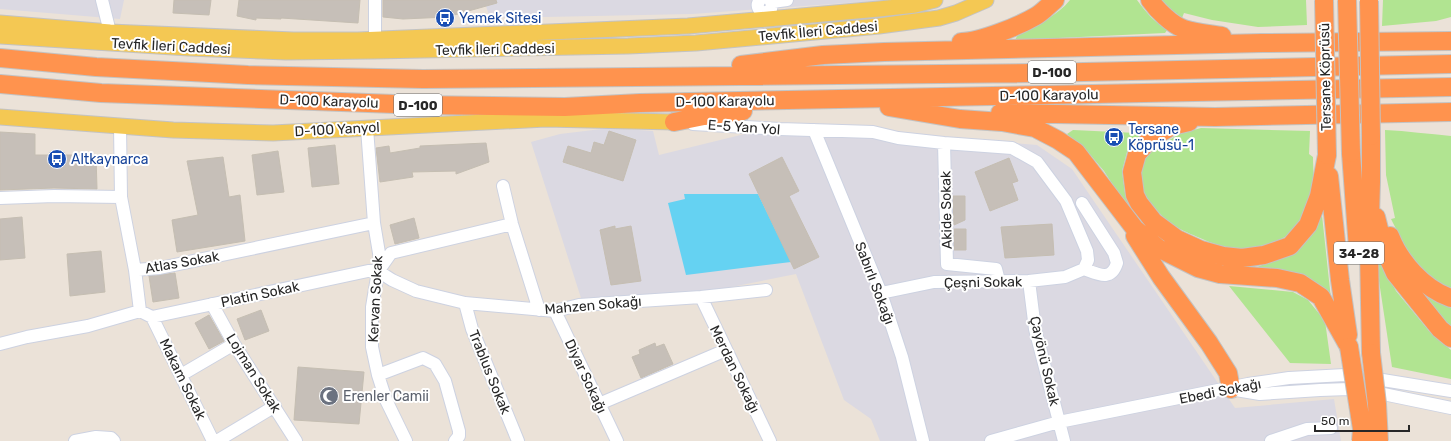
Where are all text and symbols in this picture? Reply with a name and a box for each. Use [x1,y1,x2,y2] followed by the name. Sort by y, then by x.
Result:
[434,7,456,29] bus stop icon: Yemek Sitesi
[459,10,541,27] place label: Yemek Sitesi
[758,18,878,45] street label: Tevfik İleri Caddesi
[1316,23,1335,131] street label: Tersane Köprüsü
[111,35,231,58] street label: Tevfik İleri Caddesi
[435,40,555,59] street label: Tevfik İleri Caddesi
[1028,61,1076,83] road number: D-100
[999,86,1099,105] street label: D-100 Karayolu
[279,91,379,112] street label: D-100 Karayolu
[675,92,775,111] street label: D-100 Karayolu
[394,94,442,116] road number: D-100
[707,116,781,139] street label: E-5 Yan Yol
[294,119,380,140] street label: D-100 Yanyol
[1128,121,1194,154] place label: Tersane Köprüsü-1
[1103,126,1125,148] bus stop icon: Tersane Köprüsü-1
[46,148,68,170] bus stop icon: Altkaynarca
[71,151,149,168] place label: Altkaynarca
[937,170,956,249] street label: Akide Sokak
[851,240,898,327] street label: Sabırlı Sokağı
[1334,242,1384,264] road number: 34-28
[144,247,221,277] street label: Atlas Sokak
[365,254,386,343] street label: Kervan Sokak
[944,273,1023,292] street label: Çeşni Sokak
[219,278,302,311] street label: Platin Sokak
[544,293,642,318] street label: Mahzen Sokağı
[1026,315,1063,408] street label: Çayönü Sokak
[706,323,763,416] street label: Merdan Sokağı
[465,328,514,418] street label: Trablus Sokak
[222,331,285,417] street label: Lojman Sokak
[156,336,210,423] street label: Makam Sokak
[561,336,610,416] street label: Diyar Sokağı
[1178,375,1263,408] street label: Ebedi Sokağı
[318,385,340,407] mosque icon: Erenler Camii
[343,388,429,405] place label: Erenler Camii
[1315,407,1409,433] scale bar
[1321,414,1349,428] text: 50 m

